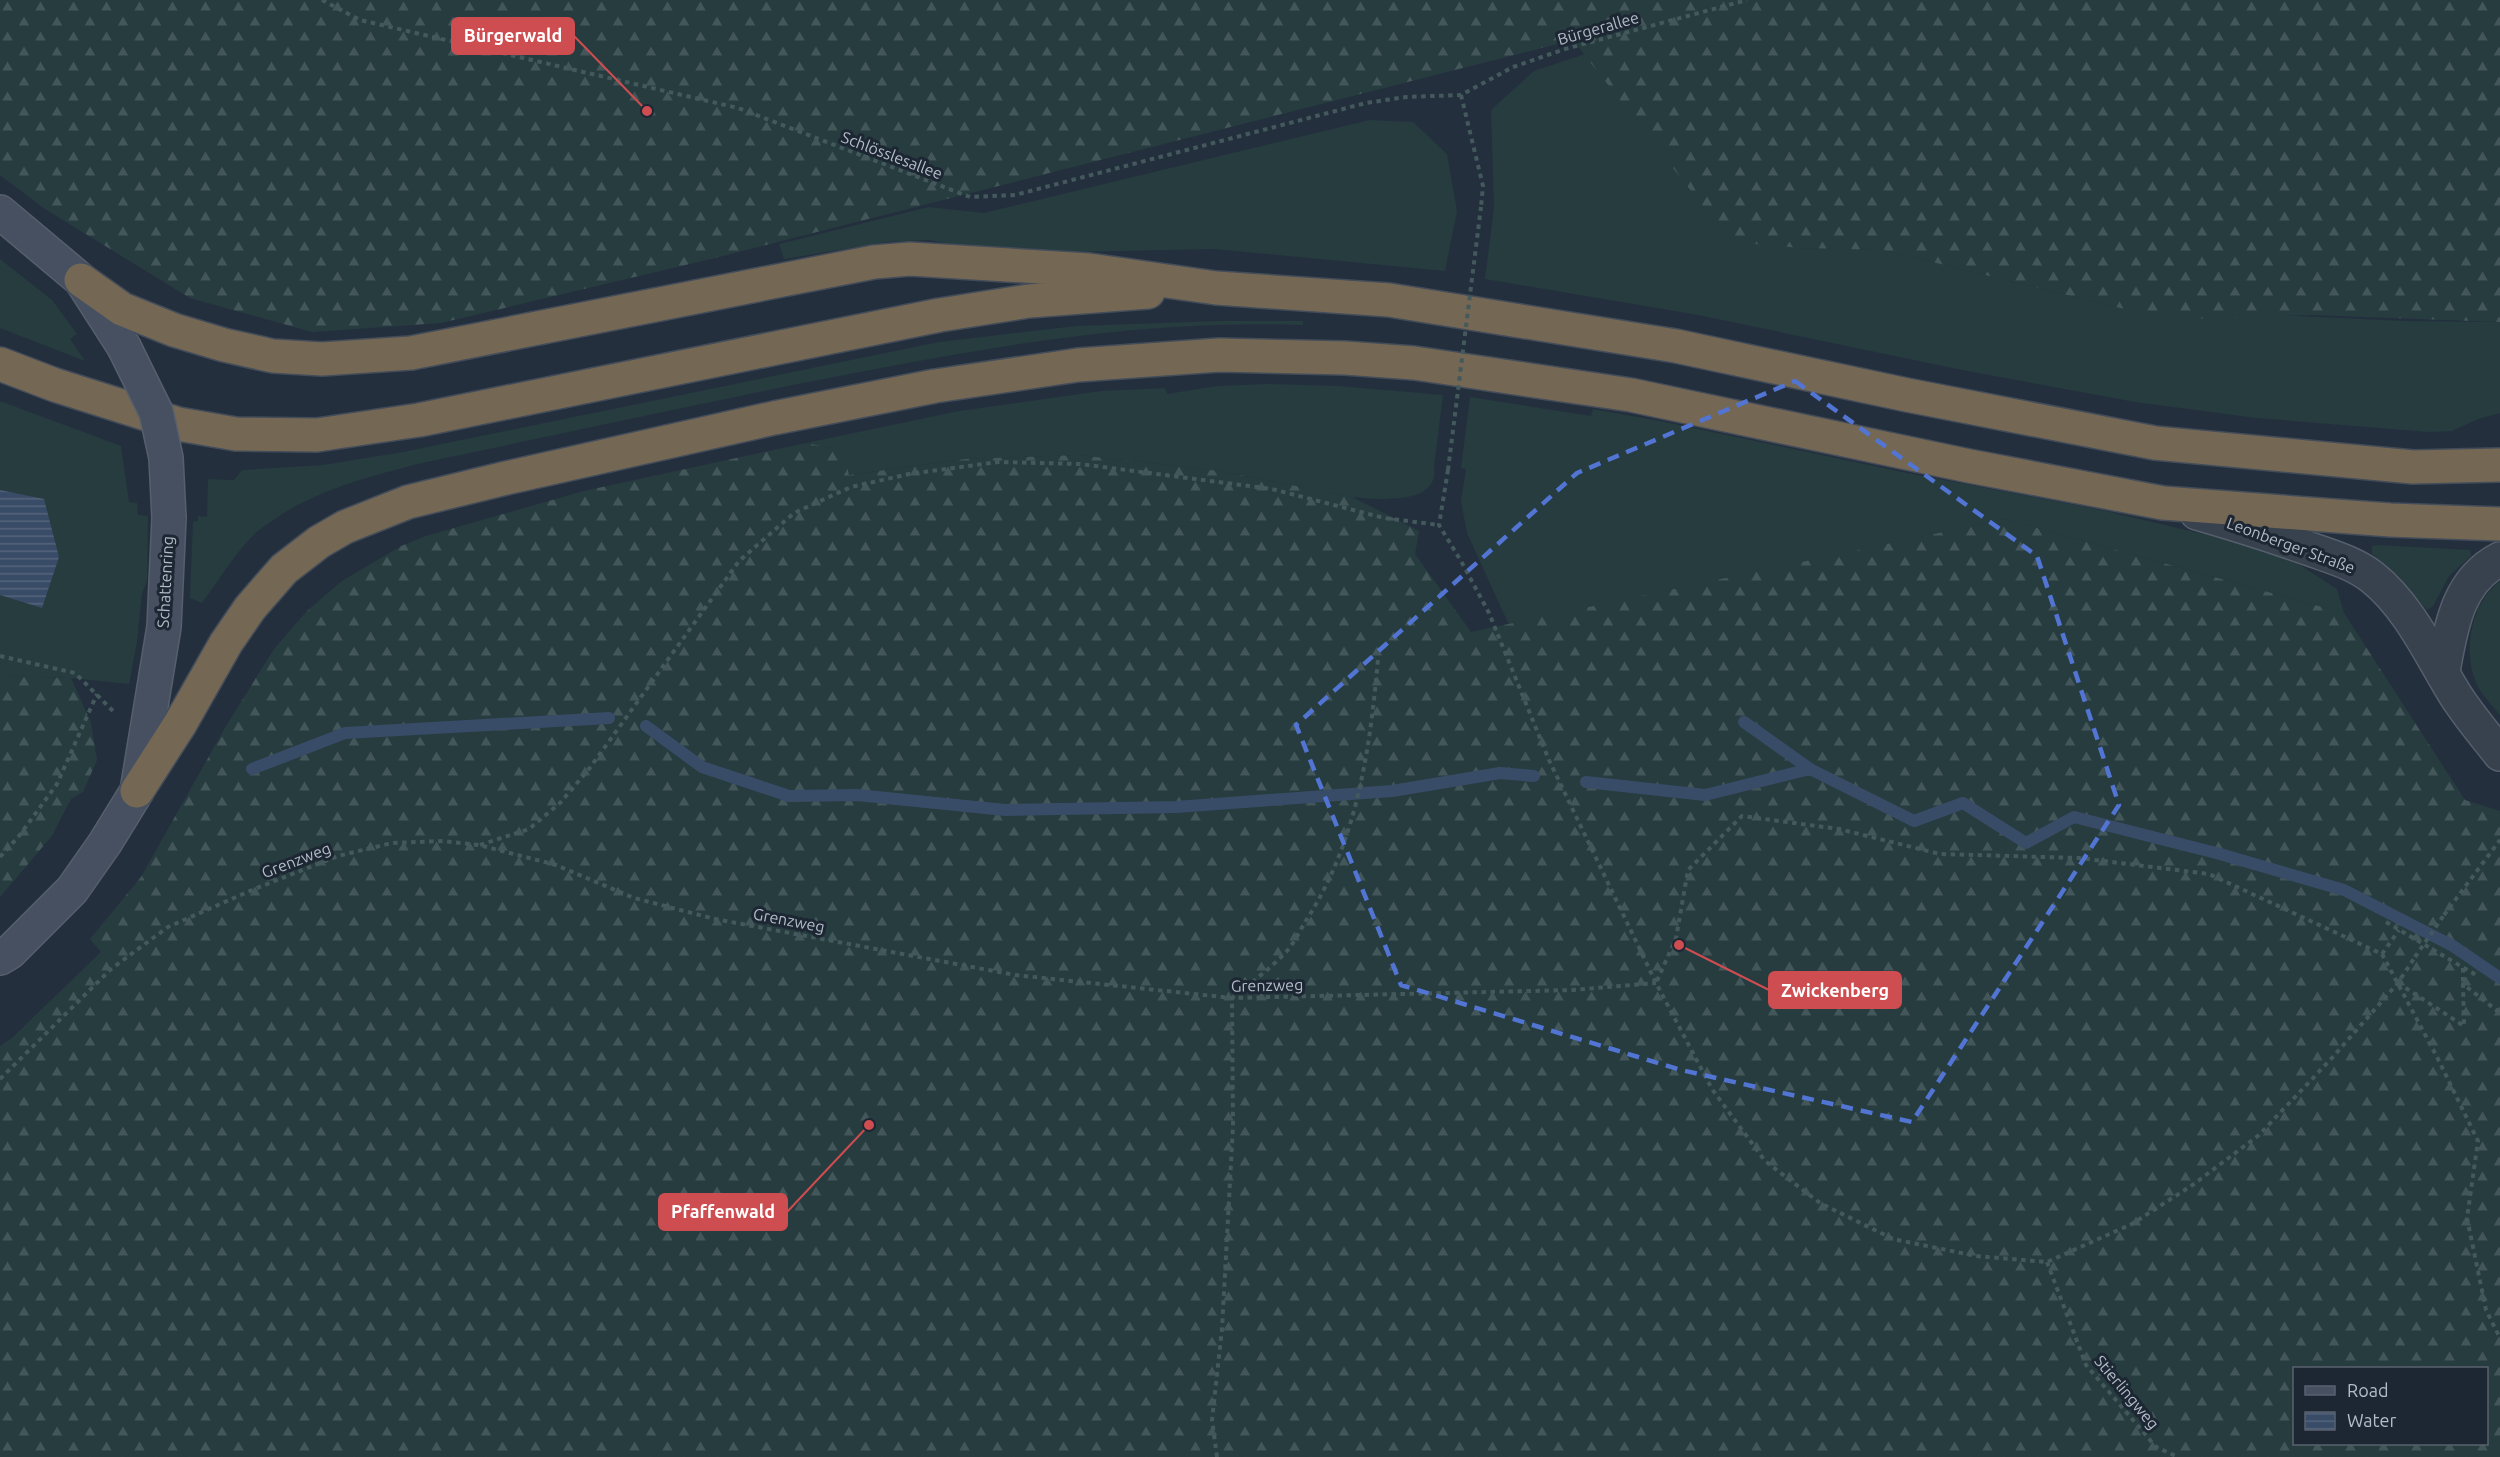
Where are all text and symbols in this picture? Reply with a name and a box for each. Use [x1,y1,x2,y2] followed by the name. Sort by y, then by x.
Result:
[1555,8,1641,48] street label: Bürgerallee
[452,18,574,54] callout: Bürgerwald
[464,25,562,45] text: Bürgerwald
[839,127,945,183] street label: Schlösslesallee
[2225,513,2357,577] street label: Leonberger Straße
[154,536,176,628] street label: Schattenring
[259,839,333,881] street label: Grenzweg
[752,904,826,936] street label: Grenzweg
[1769,972,1901,1008] callout: Zwickenberg
[1231,975,1303,995] street label: Grenzweg
[1781,980,1889,1000] text: Zwickenberg
[659,1194,787,1230] callout: Pfaffenwald
[671,1201,775,1221] text: Pfaffenwald
[2091,1352,2163,1432] street label: Stierlingweg
[2293,1367,2488,1445] legend
[2347,1380,2389,1400] text: Road
[2347,1410,2397,1430] text: Water

